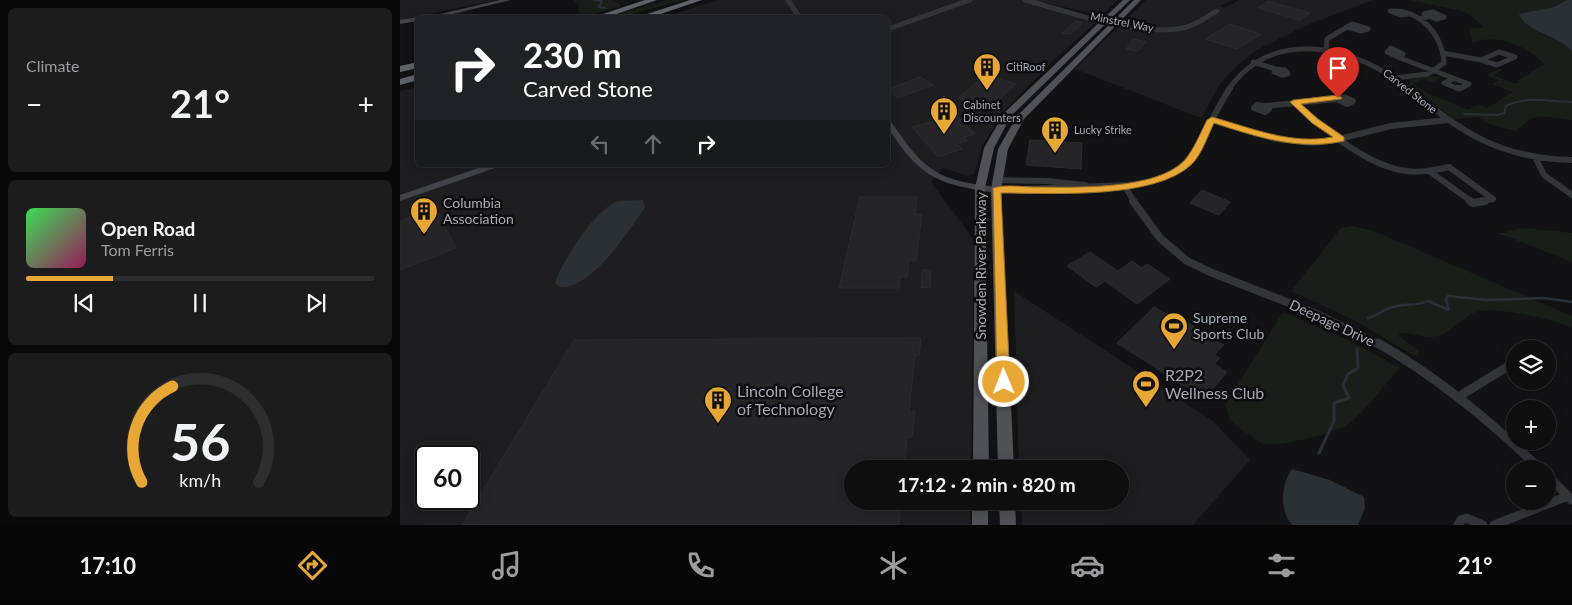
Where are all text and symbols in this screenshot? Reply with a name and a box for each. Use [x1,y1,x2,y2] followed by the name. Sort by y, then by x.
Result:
[1089,9,1155,34] street label: Minstrel Way
[523,33,622,75] text: 230 m
[440,35,505,100] icon: right
[1317,47,1359,98] pin
[972,52,1002,91] building icon: CitiRoof
[1324,54,1352,82] icon: arrive
[26,56,79,75] text: Climate
[1006,60,1046,73] place label: CitiRoof
[1381,65,1440,116] street label: Carved Stone
[523,75,653,102] text: Carved Stone
[170,80,230,126] text: 21°
[26,87,42,121] text: −
[358,87,374,121] text: +
[929,96,959,135] building icon: Cabinet Discounters
[963,98,1021,124] place label: Cabinet Discounters
[1040,115,1070,154] building icon: Lucky Strike
[1074,123,1132,136] place label: Lucky Strike
[586,130,614,158] icon: left
[639,130,667,158] icon: ahead
[692,130,720,158] icon: right
[972,191,989,340] street label: Snowden River Parkway
[443,194,514,227] place label: Columbia Association
[409,196,439,235] building icon: Columbia Association
[101,217,195,240] text: Open Road
[101,240,174,259] text: Tom Ferris
[70,289,98,317] icon: previous
[186,289,214,317] icon: pause
[302,289,330,317] icon: next
[1287,295,1377,350] street label: Deepage Drive
[1193,309,1264,342] place label: Supreme Sports Club
[1159,311,1189,350] sports icon: Supreme Sports Club
[1506,340,1556,510] map controls
[1506,340,1556,390] button: layers
[977,355,1029,407] position arrow
[1165,365,1264,402] place label: R2P2 Wellness Club
[1131,369,1161,408] sports icon: R2P2 Wellness Club
[737,381,844,418] place label: Lincoln College of Technology
[703,385,733,424] building icon: Lincoln College of Technology
[1506,400,1556,450] button: +
[170,410,230,472] text: 56
[415,445,480,510] speed limit sign: 60
[1506,460,1556,510] button: −
[179,469,221,491] text: km/h
[897,473,1076,496] text: 17:12 · 2 min · 820 m
[295,548,330,583] icon: directions
[489,548,524,583] icon: music
[683,548,718,583] icon: phone
[876,548,911,583] icon: climate
[1070,548,1105,583] icon: car
[1264,548,1299,583] icon: filters
[79,552,136,579] text: 17:10
[1458,552,1492,579] text: 21°

